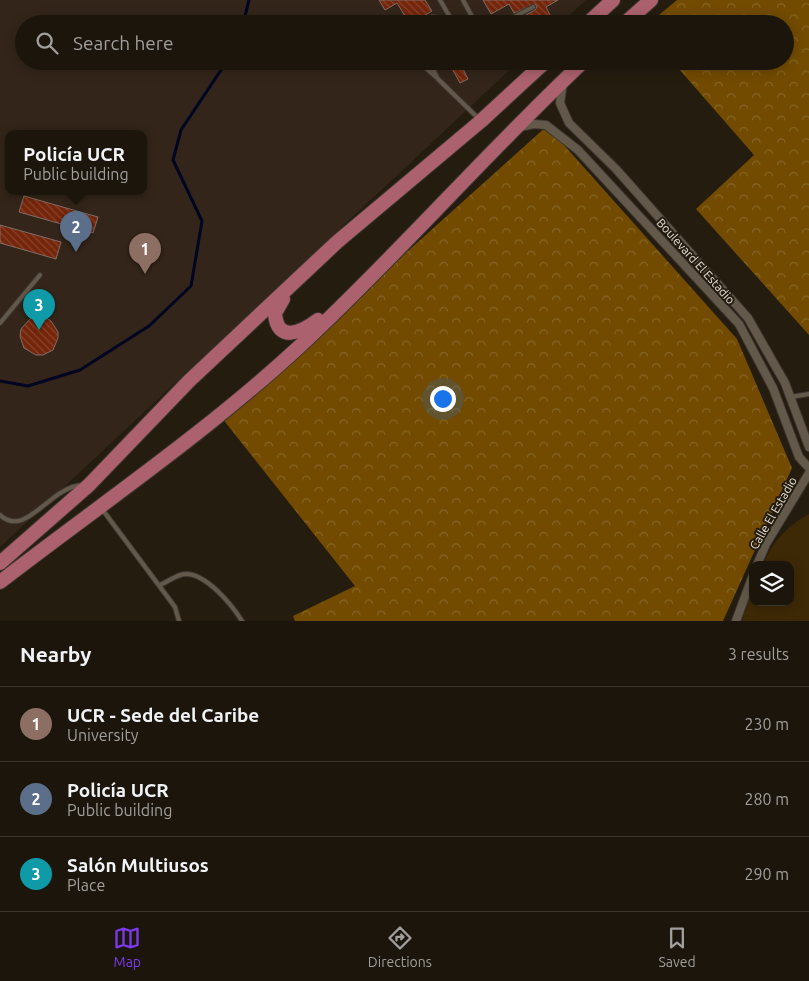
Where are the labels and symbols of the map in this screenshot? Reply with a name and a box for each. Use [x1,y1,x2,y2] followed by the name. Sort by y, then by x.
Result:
[60,211,92,252] pin: 2
[654,216,738,306] street label: Boulevard El Estadio
[129,233,161,274] pin: 1
[23,289,55,330] pin: 3
[430,386,456,412] your location
[747,474,799,552] street label: Calle El Estadio

